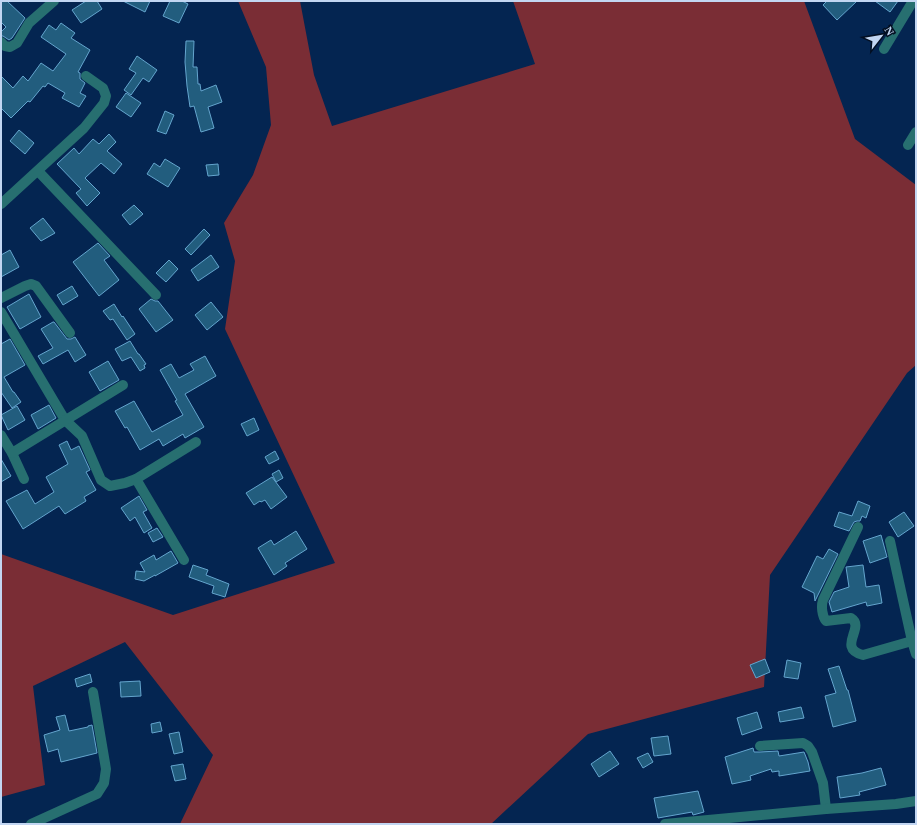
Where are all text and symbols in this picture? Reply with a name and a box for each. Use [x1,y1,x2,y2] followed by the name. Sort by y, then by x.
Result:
[861,16,901,56] north arrow
[882,24,897,37] text: N

